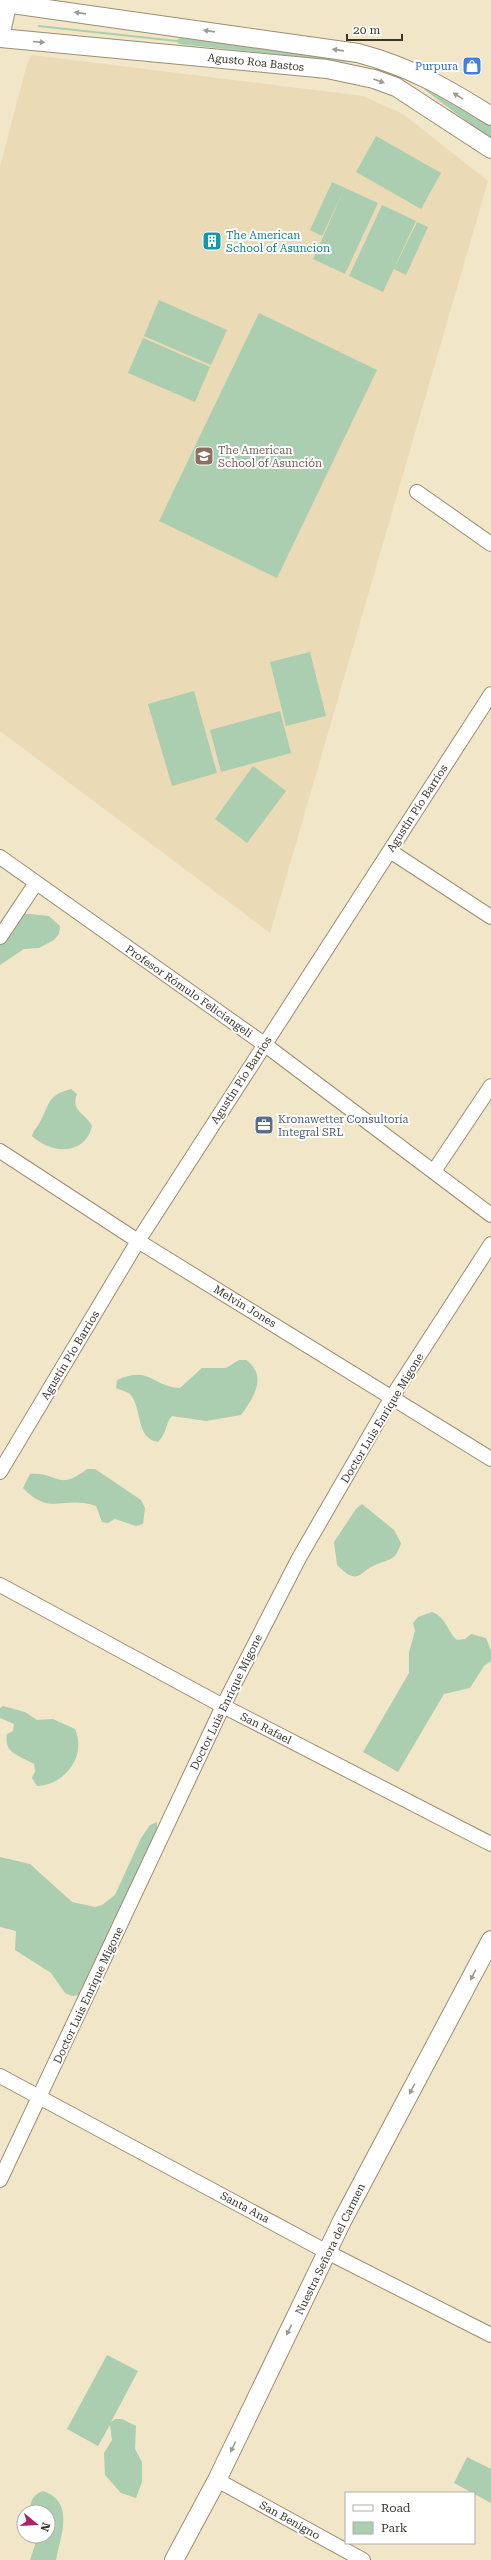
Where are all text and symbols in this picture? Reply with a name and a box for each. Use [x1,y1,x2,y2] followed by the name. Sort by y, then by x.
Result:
[74,10,86,16] one-way arrow
[347,16,402,42] scale bar
[353,23,380,37] text: 20 m
[203,28,215,34] one-way arrow
[33,39,45,45] one-way arrow
[332,47,344,53] one-way arrow
[207,51,305,74] street label: Agusto Roa Bastos
[461,55,483,77] shop icon: Purpura
[415,60,458,73] place label: Purpura
[374,78,386,84] one-way arrow
[452,92,464,99] one-way arrow
[226,229,330,255] place label: The American School of Asuncion
[201,230,223,252] building icon: The American School of Asuncion
[218,444,322,470] place label: The American School of Asunción
[193,445,215,467] school or university icon: The American School of Asunción
[384,762,451,854] street label: Agustín Pío Barrios
[123,942,255,1041] street label: Profesor Rómulo Feliciangeli
[208,1034,275,1126] street label: Agustín Pío Barrios
[278,1113,408,1139] place label: Kronawetter Consultoría Integral SRL
[253,1114,275,1136] office icon: Kronawetter Consultoría Integral SRL
[211,1283,278,1330] street label: Melvin Jones
[39,1308,102,1402] street label: Agustín Pío Barrios
[338,1351,426,1486] street label: Doctor Luis Enrique Migone
[188,1632,265,1772] street label: Doctor Luis Enrique Migone
[238,1710,294,1747] street label: San Rafael
[51,1925,126,2066] street label: Doctor Luis Enrique Migone
[469,1969,476,1980] one-way arrow
[408,2084,415,2095] one-way arrow
[293,2181,368,2317] street label: Nuestra Señora del Carmen
[218,2189,271,2226] street label: Santa Ana
[286,2324,292,2336] one-way arrow
[230,2441,236,2453] one-way arrow
[345,2492,475,2544] legend
[257,2499,322,2542] street label: San Benigno
[381,2501,411,2515] text: Road
[16,2504,56,2544] north arrow
[37,2521,53,2533] text: N
[381,2521,408,2535] text: Park

